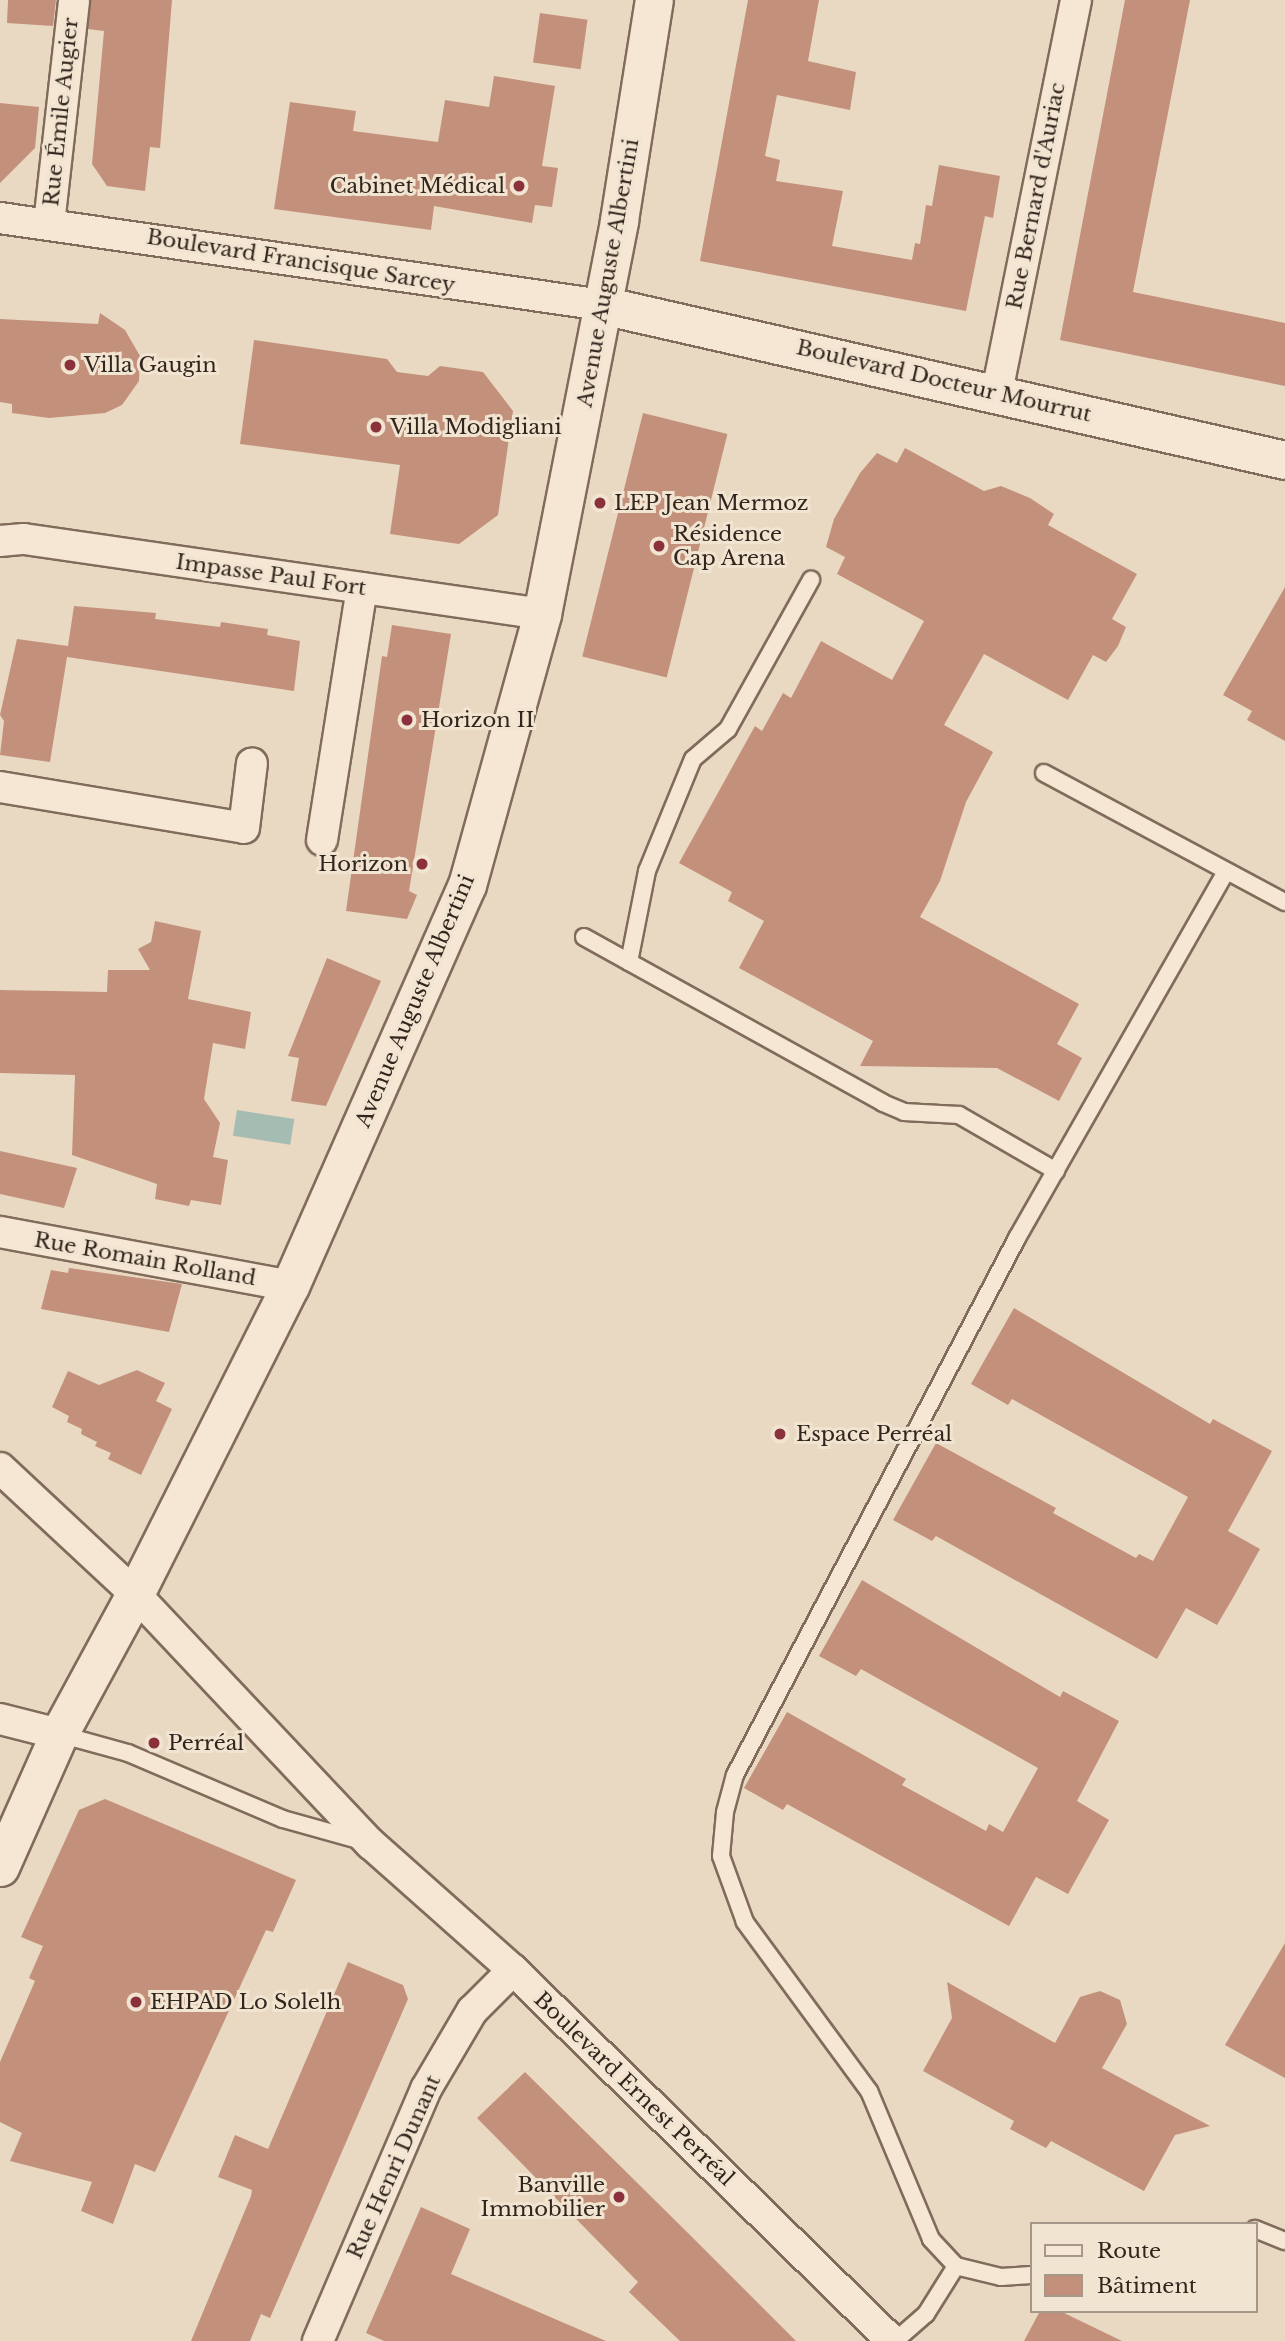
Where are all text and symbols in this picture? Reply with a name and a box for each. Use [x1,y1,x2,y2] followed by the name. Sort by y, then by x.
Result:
[39,16,83,208] street label: Rue Émile Augier
[1002,81,1070,311] street label: Rue Bernard d'Auriac
[572,136,644,410] street label: Avenue Auguste Albertini
[330,173,505,199] place label: Cabinet Médical
[511,178,527,194] marker: Cabinet Médical
[145,224,457,298] street label: Boulevard Francisque Sarcey
[794,335,1094,427] street label: Boulevard Docteur Mourrut
[84,352,217,378] place label: Villa Gaugin
[62,357,78,373] marker: Villa Gaugin
[390,414,562,440] place label: Villa Modigliani
[368,419,384,435] marker: Villa Modigliani
[614,490,809,516] place label: LEP Jean Mermoz
[592,495,608,511] marker: LEP Jean Mermoz
[673,521,786,571] place label: Résidence Cap Arena
[651,538,667,554] marker: Résidence Cap Arena
[174,549,368,601] street label: Impasse Paul Fort
[421,707,534,733] place label: Horizon II
[399,712,415,728] marker: Horizon II
[318,851,408,877] place label: Horizon
[414,856,430,872] marker: Horizon
[350,870,480,1132] street label: Avenue Auguste Albertini
[32,1227,258,1291] street label: Rue Romain Rolland
[796,1421,952,1447] place label: Espace Perréal
[770,1424,790,1444] marker: Espace Perréal
[168,1730,244,1756] place label: Perréal
[146,1735,162,1751] marker: Perréal
[529,1987,739,2191] street label: Boulevard Ernest Perréal
[150,1989,341,2015] place label: EHPAD Lo Solelh
[128,1994,144,2010] marker: EHPAD Lo Solelh
[342,2071,446,2263] street label: Rue Henri Dunant
[481,2172,605,2222] place label: Banville Immobilier
[611,2189,627,2205] marker: Banville Immobilier
[1030,2222,1257,2313] legend
[1097,2238,1161,2264] text: Route
[1097,2273,1197,2299] text: Bâtiment

